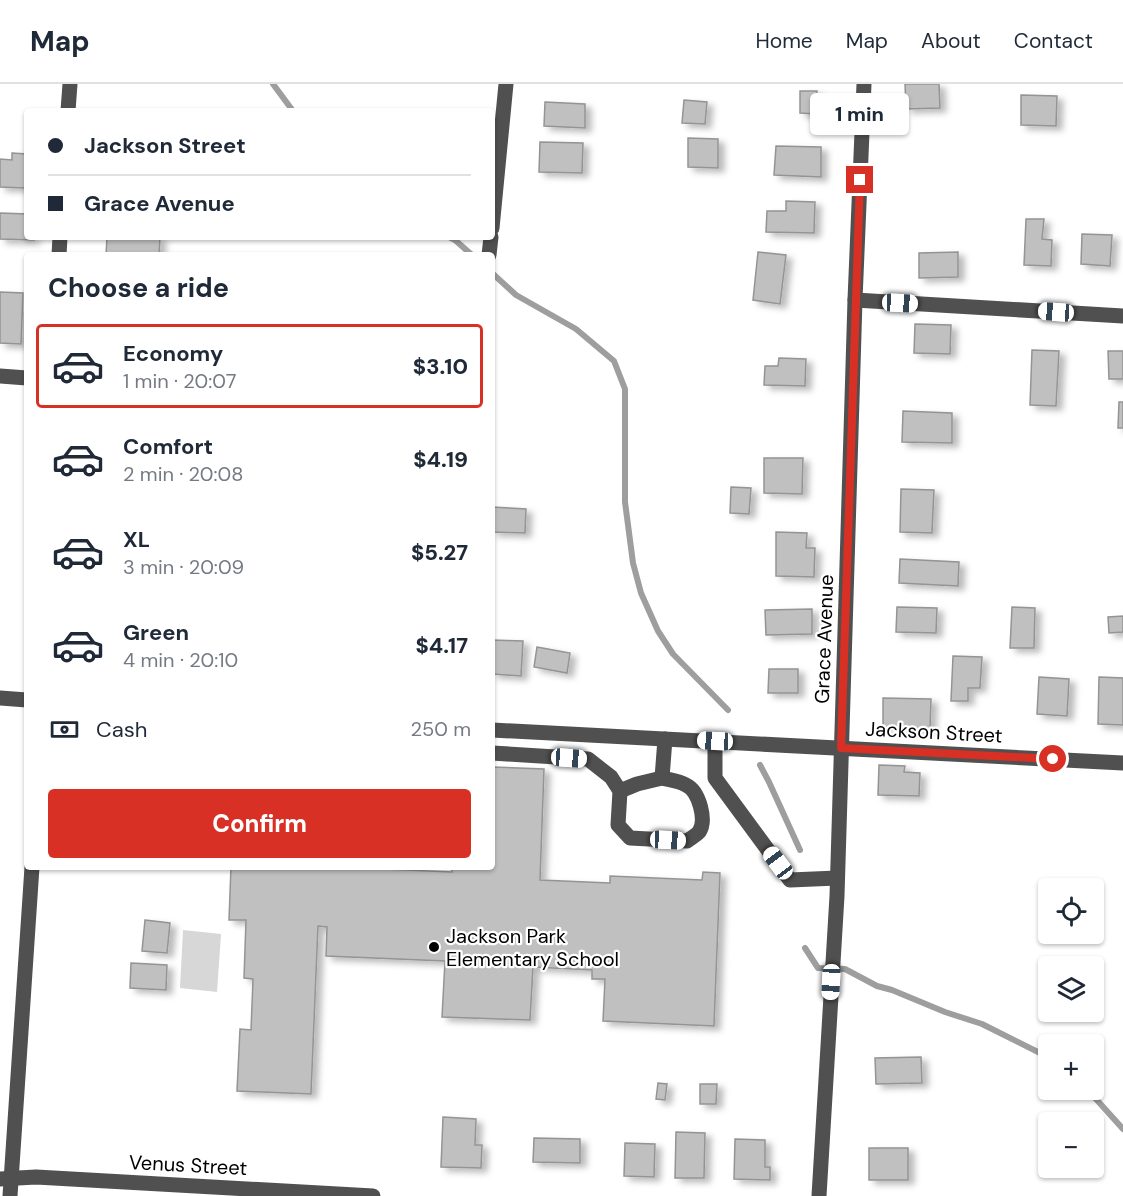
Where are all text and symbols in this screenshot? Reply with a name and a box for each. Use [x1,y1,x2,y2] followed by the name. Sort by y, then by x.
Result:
[30,23,90,60] text: Map
[755,27,813,55] text: Home
[846,27,888,55] text: Map
[921,27,981,55] text: About
[1014,27,1093,55] text: Contact
[810,93,910,135] callout: 1 min
[835,101,884,127] text: 1 min
[84,131,246,160] text: Jackson Street
[846,166,873,193] route end
[84,189,235,218] text: Grace Avenue
[48,270,229,305] text: Choose a ride
[882,293,918,313] car
[1037,302,1075,322] car
[51,339,105,393] icon: car
[123,339,223,368] text: Economy
[413,352,468,381] text: $3.10
[123,368,236,394] text: 1 min · 20:07
[51,432,105,486] icon: car
[123,432,213,461] text: Comfort
[413,445,468,474] text: $4.19
[123,461,243,487] text: 2 min · 20:08
[51,525,105,579] icon: car
[123,525,150,554] text: XL
[411,538,468,567] text: $5.27
[123,554,244,580] text: 3 min · 20:09
[809,574,839,704] street label: Grace Avenue
[51,618,105,672] icon: car
[123,618,189,647] text: Green
[415,631,468,660] text: $4.17
[123,647,238,673] text: 4 min · 20:10
[48,713,81,746] icon: cash
[96,715,147,744] text: Cash
[865,715,1003,749] street label: Jackson Street
[410,716,471,742] text: 250 m
[697,731,733,751] car
[1039,745,1066,772] route start
[550,748,588,768] car
[48,789,471,858] button: Confirm
[650,830,686,850] car
[760,843,796,883] car
[1038,878,1104,1178] map controls
[1038,878,1104,944] button: locate
[446,923,619,972] place label: Jackson Park Elementary School
[427,940,441,954] marker: Jackson Park Elementary School
[1038,956,1104,1022] button: layers
[821,964,841,1000] car
[1038,1034,1104,1100] button: +
[1038,1112,1104,1178] button: −
[128,1149,248,1181] street label: Venus Street

